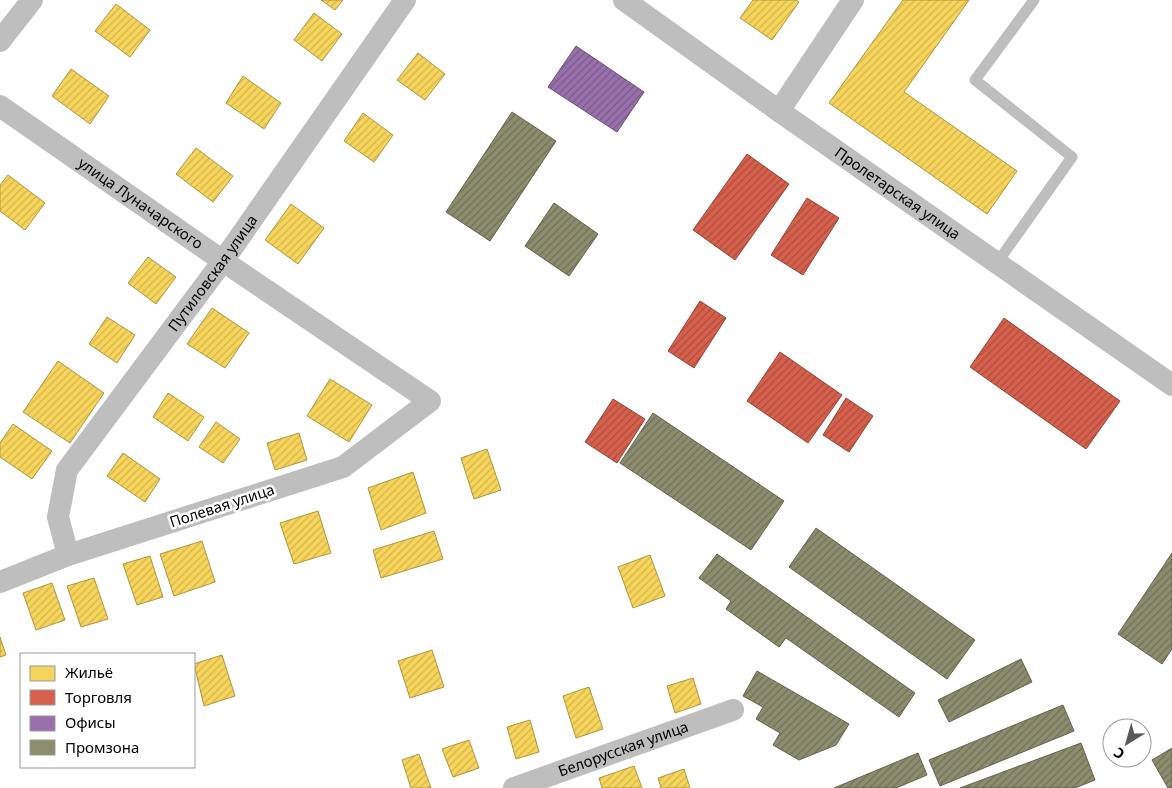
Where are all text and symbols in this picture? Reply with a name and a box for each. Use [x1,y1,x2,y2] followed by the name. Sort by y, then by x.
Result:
[831,142,965,244] street label: Пролетарская улица
[75,152,207,253] street label: улица Луначарского
[163,210,261,335] street label: Путиловская улица
[167,479,277,531] street label: Полевая улица
[20,653,195,768] legend
[65,662,113,682] text: Жильё
[65,687,132,707] text: Торговля
[65,712,116,732] text: Офисы
[555,716,691,781] street label: Белорусская улица
[1102,718,1152,768] north arrow
[65,737,139,757] text: Промзона
[1110,743,1128,764] text: С

